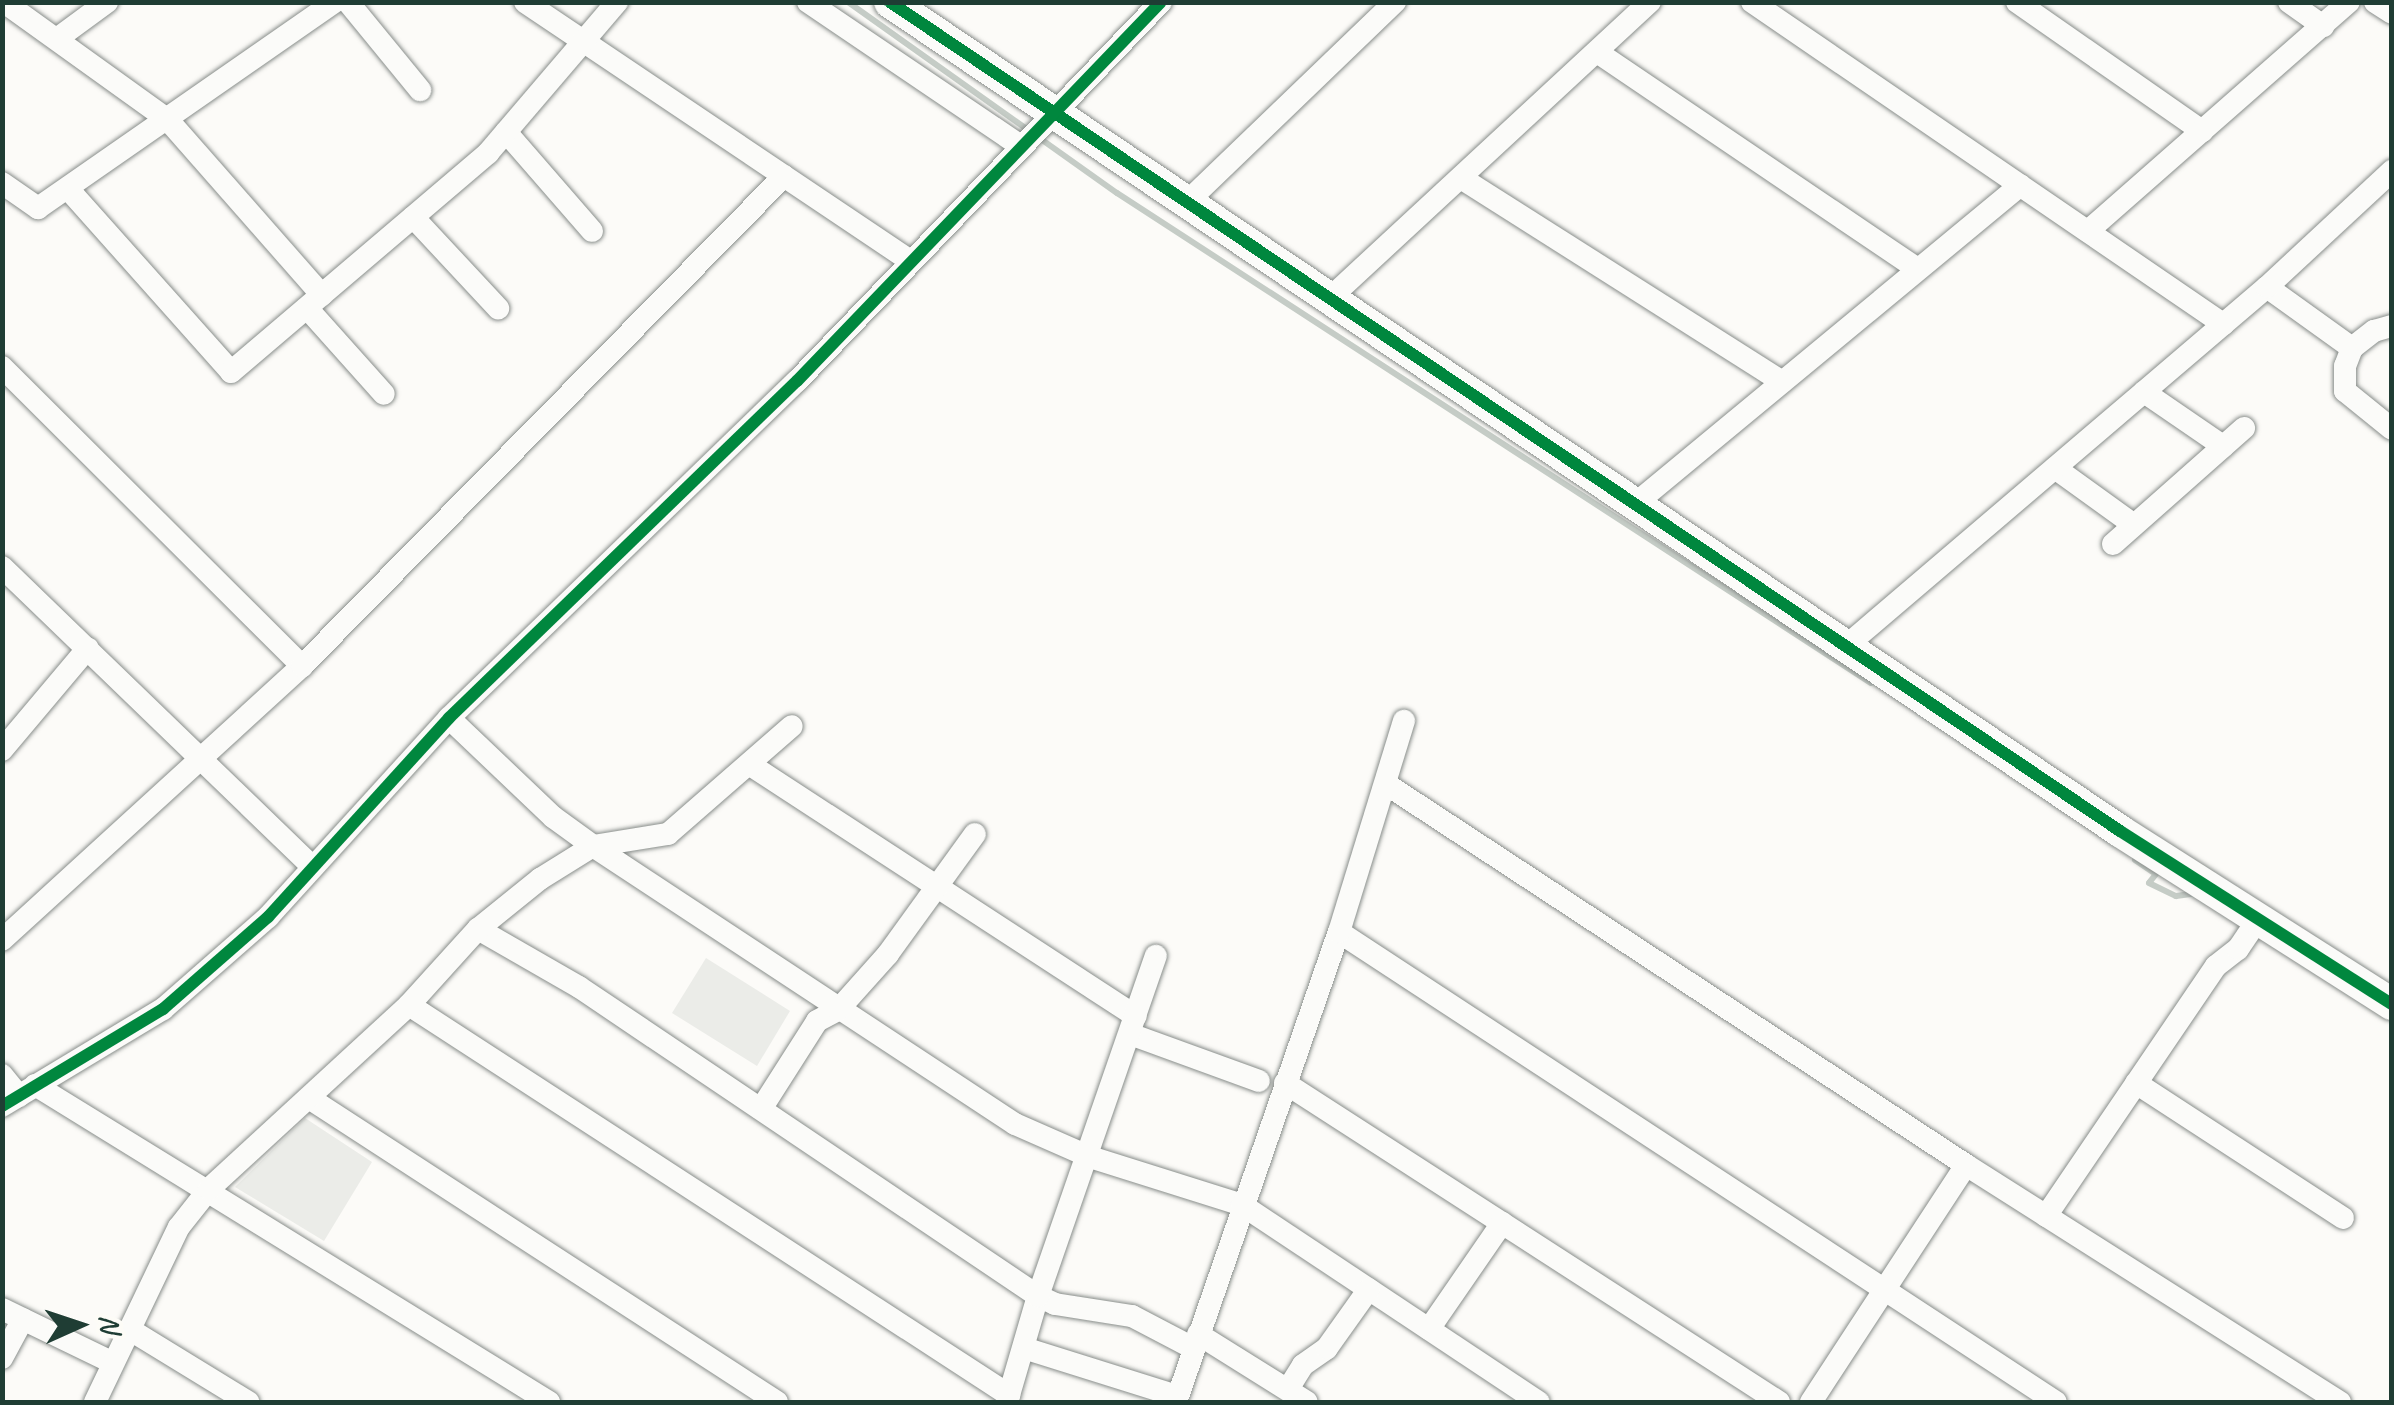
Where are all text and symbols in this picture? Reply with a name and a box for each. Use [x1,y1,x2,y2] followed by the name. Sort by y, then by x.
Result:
[30,1275,130,1375] north arrow
[93,1314,128,1333] text: N

